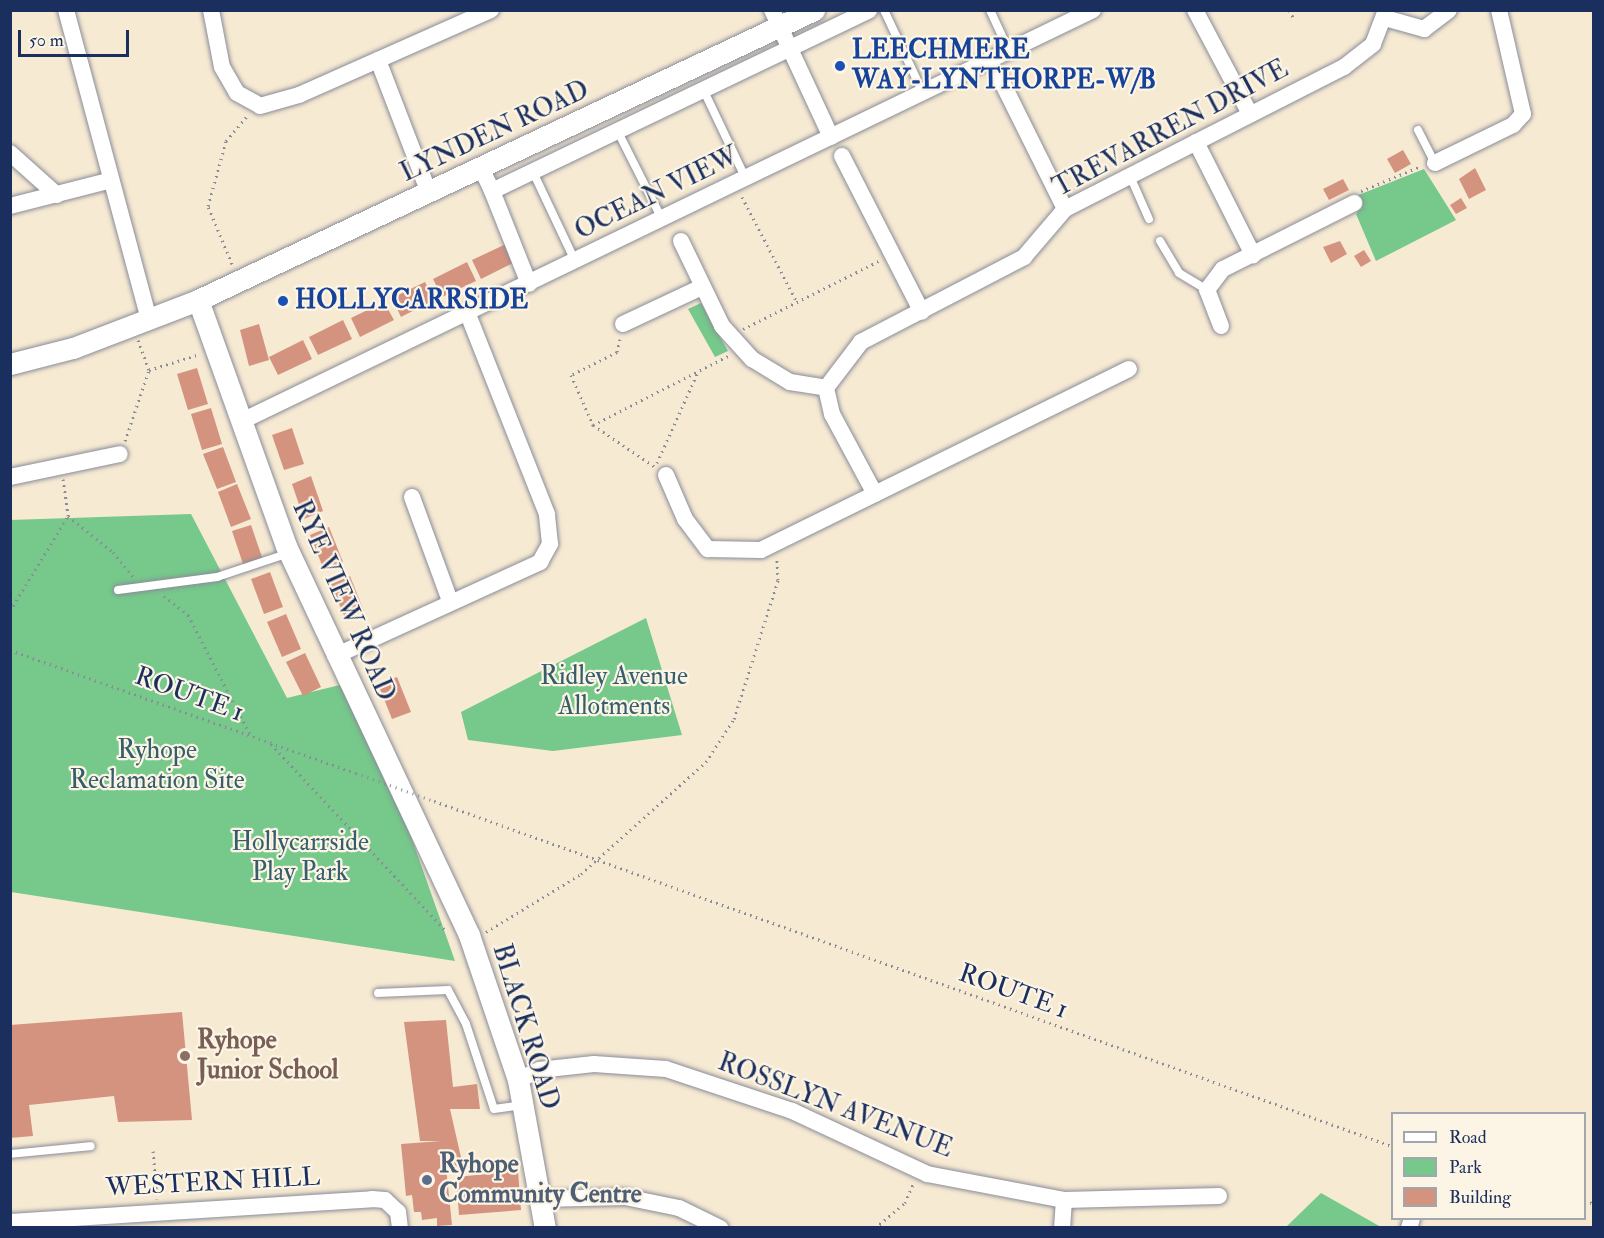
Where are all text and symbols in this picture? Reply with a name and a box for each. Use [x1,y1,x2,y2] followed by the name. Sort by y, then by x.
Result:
[21,18,132,56] scale bar
[29,29,64,52] text: 50 m
[852,35,1156,96] place label: LEECHMERE WAY-LYNTHORPE-W/B
[1048,54,1294,204] street label: TREVARREN DRIVE
[833,59,847,73] marker: LEECHMERE WAY-LYNTHORPE-W/B
[396,75,594,189] street label: LYNDEN ROAD
[570,141,744,247] street label: OCEAN VIEW
[295,285,528,317] place label: HOLLYCARRSIDE
[276,294,290,308] marker: HOLLYCARRSIDE
[285,496,401,706] street label: RYE VIEW ROAD
[130,661,248,729] street label: ROUTE 1
[540,661,688,722] park label: Ridley Avenue Allotments
[69,735,245,796] park label: Ryhope Reclamation Site
[231,827,369,888] park label: Hollycarrside Play Park
[485,940,565,1114] street label: BLACK ROAD
[954,958,1072,1026] street label: ROUTE 1
[197,1025,338,1086] place label: Ryhope Junior School
[713,1047,957,1165] street label: ROSSLYN AVENUE
[178,1049,192,1063] marker: Ryhope Junior School
[1391,1112,1586,1220] legend
[1449,1126,1487,1149] text: Road
[439,1149,642,1210] place label: Ryhope Community Centre
[1449,1156,1482,1179] text: Park
[105,1162,321,1204] street label: WESTERN HILL
[420,1173,434,1187] marker: Ryhope Community Centre
[1449,1186,1511,1209] text: Building

